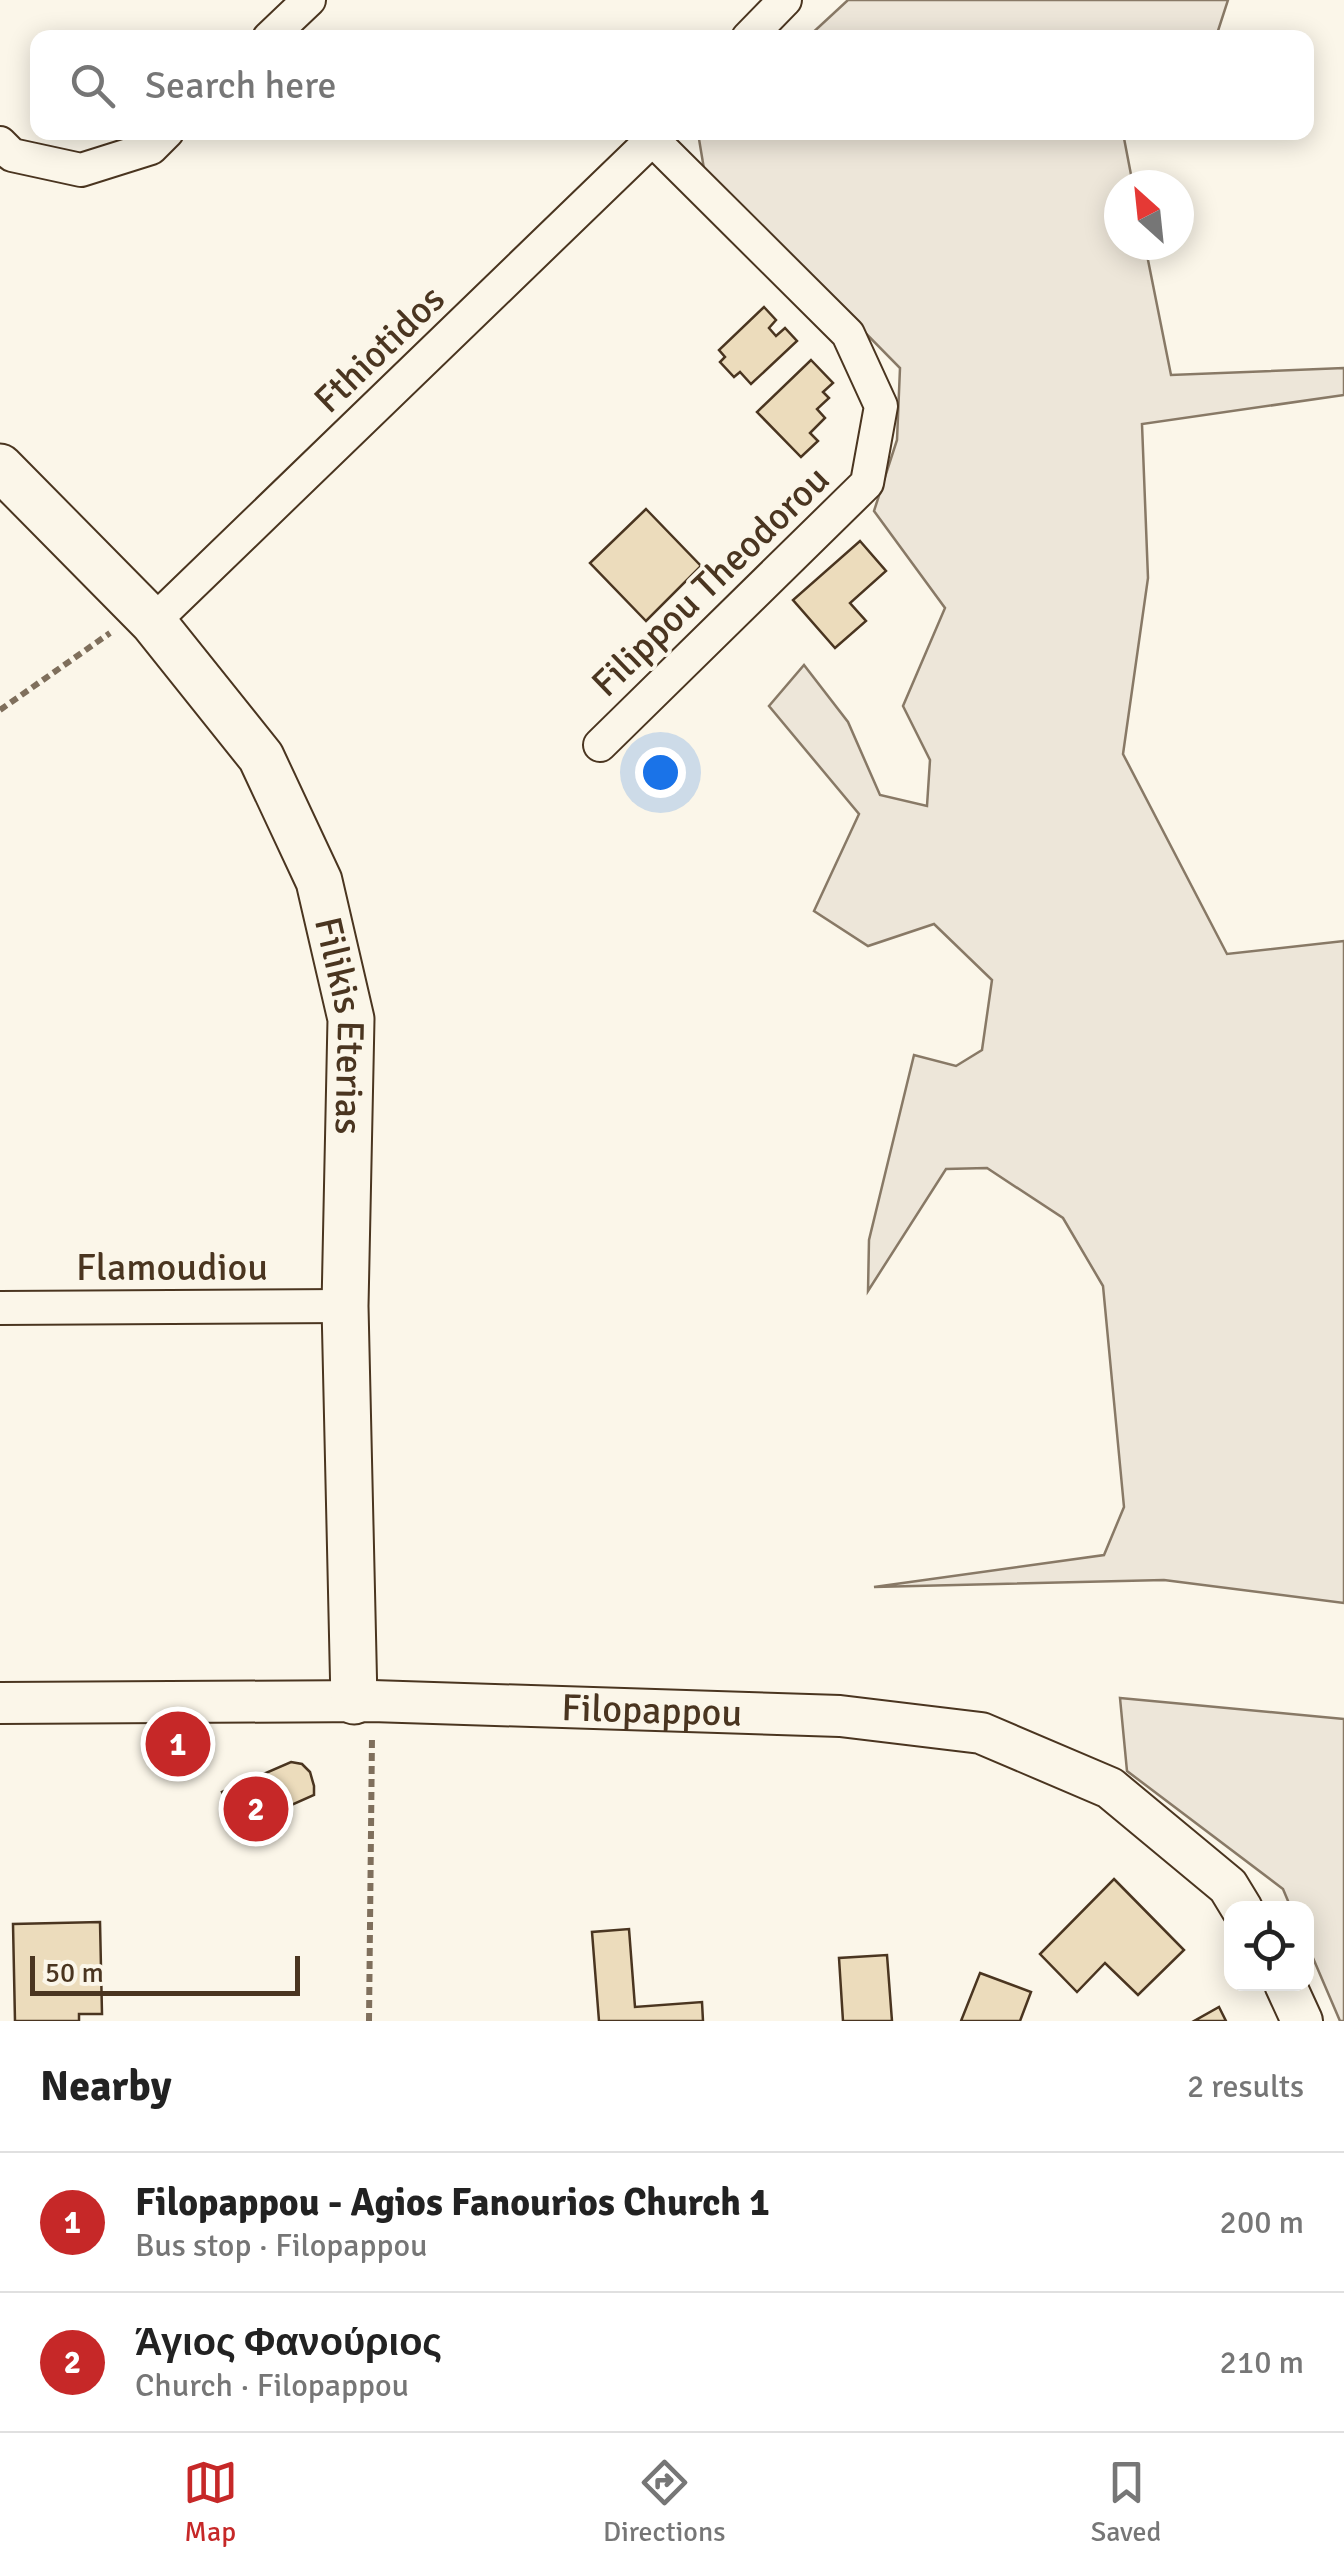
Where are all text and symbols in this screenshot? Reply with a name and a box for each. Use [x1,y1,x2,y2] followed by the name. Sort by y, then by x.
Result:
[30,30,1314,140] search box
[65,58,120,113] icon: search
[145,62,337,109] text: Search here
[1104,170,1194,260] north arrow
[304,276,454,423] street label: Fthiotidos
[582,456,839,707] street label: Filippou Theodorou
[635,747,686,798] your location
[304,912,374,1135] street label: Filikis Eterias
[76,1244,268,1291] street label: Flamoudiou
[561,1684,743,1737] street label: Filopappou
[146,1706,210,1782] pin: 1
[224,1772,288,1846] pin: 2
[1224,1901,1314,1991] map controls
[1224,1901,1314,1991] button: locate
[30,1951,300,1996] scale bar
[45,1956,104,1990] text: 50 m
[40,2061,172,2112] text: Nearby
[1187,2067,1304,2106] text: 2 results
[135,2179,770,2226] text: Filopappou - Agios Fanourios Church 1
[64,2203,81,2242] text: 1
[1220,2203,1304,2242] text: 200 m
[135,2226,428,2265] text: Bus stop · Filopappou
[135,2319,442,2366] text: Άγιος Φανούριος
[64,2343,81,2382] text: 2
[1220,2343,1304,2382] text: 210 m
[135,2366,409,2405] text: Church · Filopappou
[183,2455,238,2549] tab: Map
[603,2455,725,2549] tab: Directions
[1091,2455,1161,2549] tab: Saved

